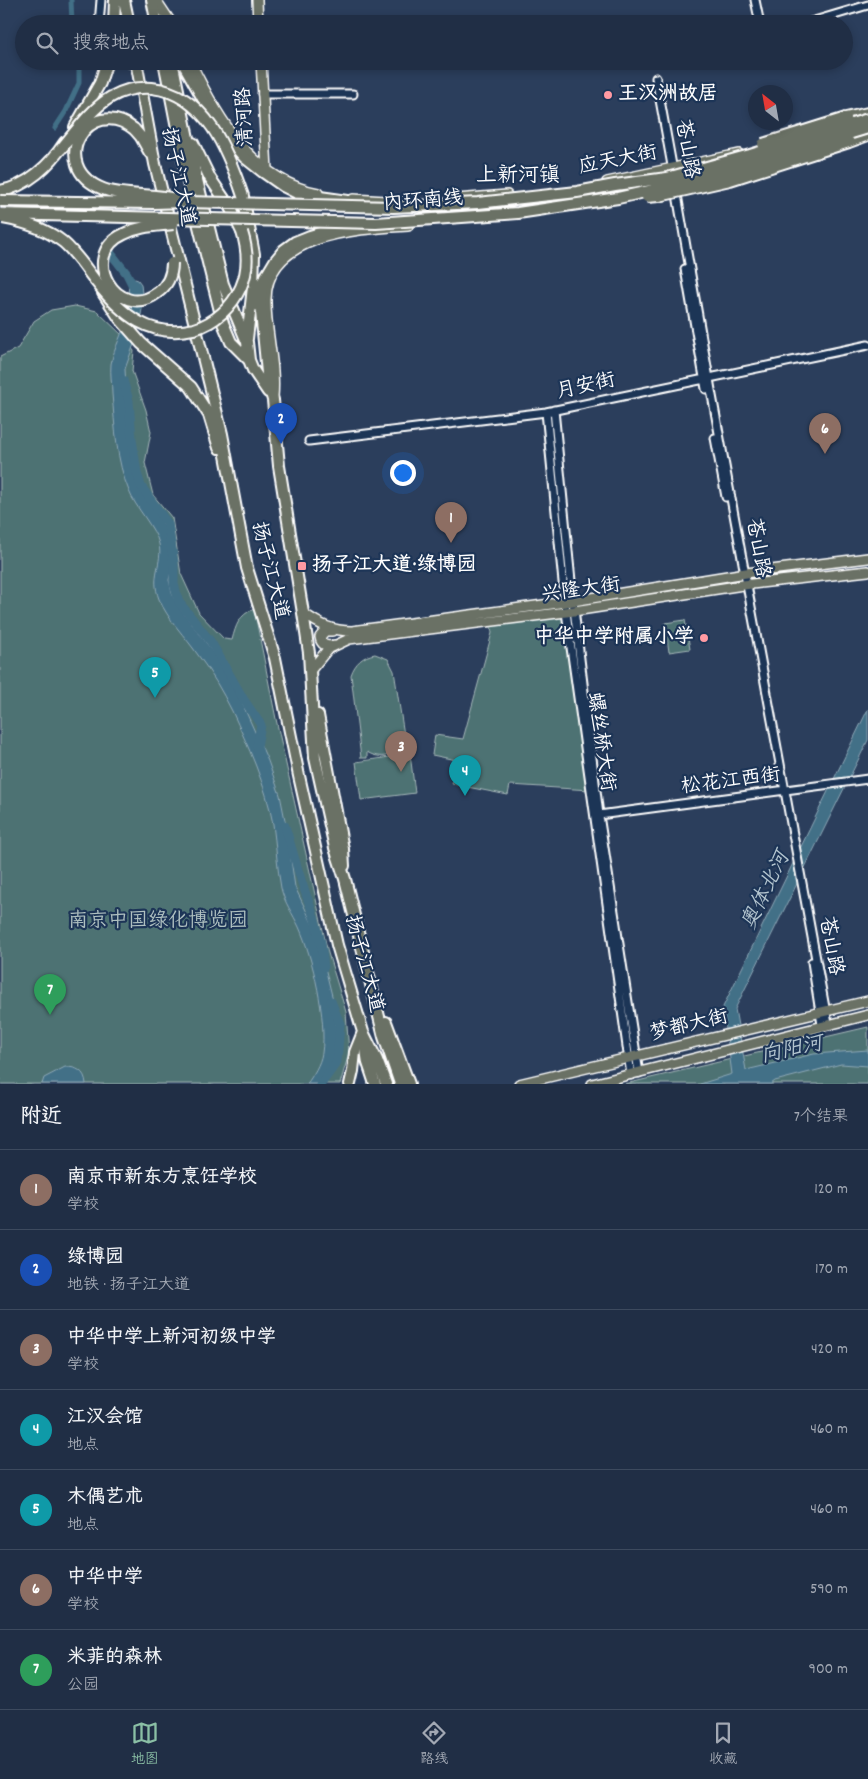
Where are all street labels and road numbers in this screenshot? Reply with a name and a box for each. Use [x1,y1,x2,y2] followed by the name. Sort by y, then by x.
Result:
[230,85,262,148] street label: 清河路
[667,117,705,182] street label: 苍山路
[153,125,201,229] street label: 扬子江大道
[576,140,660,182] street label: 应天大街
[382,185,464,219] street label: 内环南线
[554,367,618,407] street label: 月安街
[738,516,776,581] street label: 苍山路
[243,519,295,623] street label: 扬子江大道
[539,572,623,610] street label: 兴隆大街
[579,691,621,793] street label: 螺丝桥大街
[680,762,782,802] street label: 松花江西街
[337,912,389,1016] street label: 扬子江大道
[811,914,849,979] street label: 苍山路
[647,1003,731,1049] street label: 梦都大街

